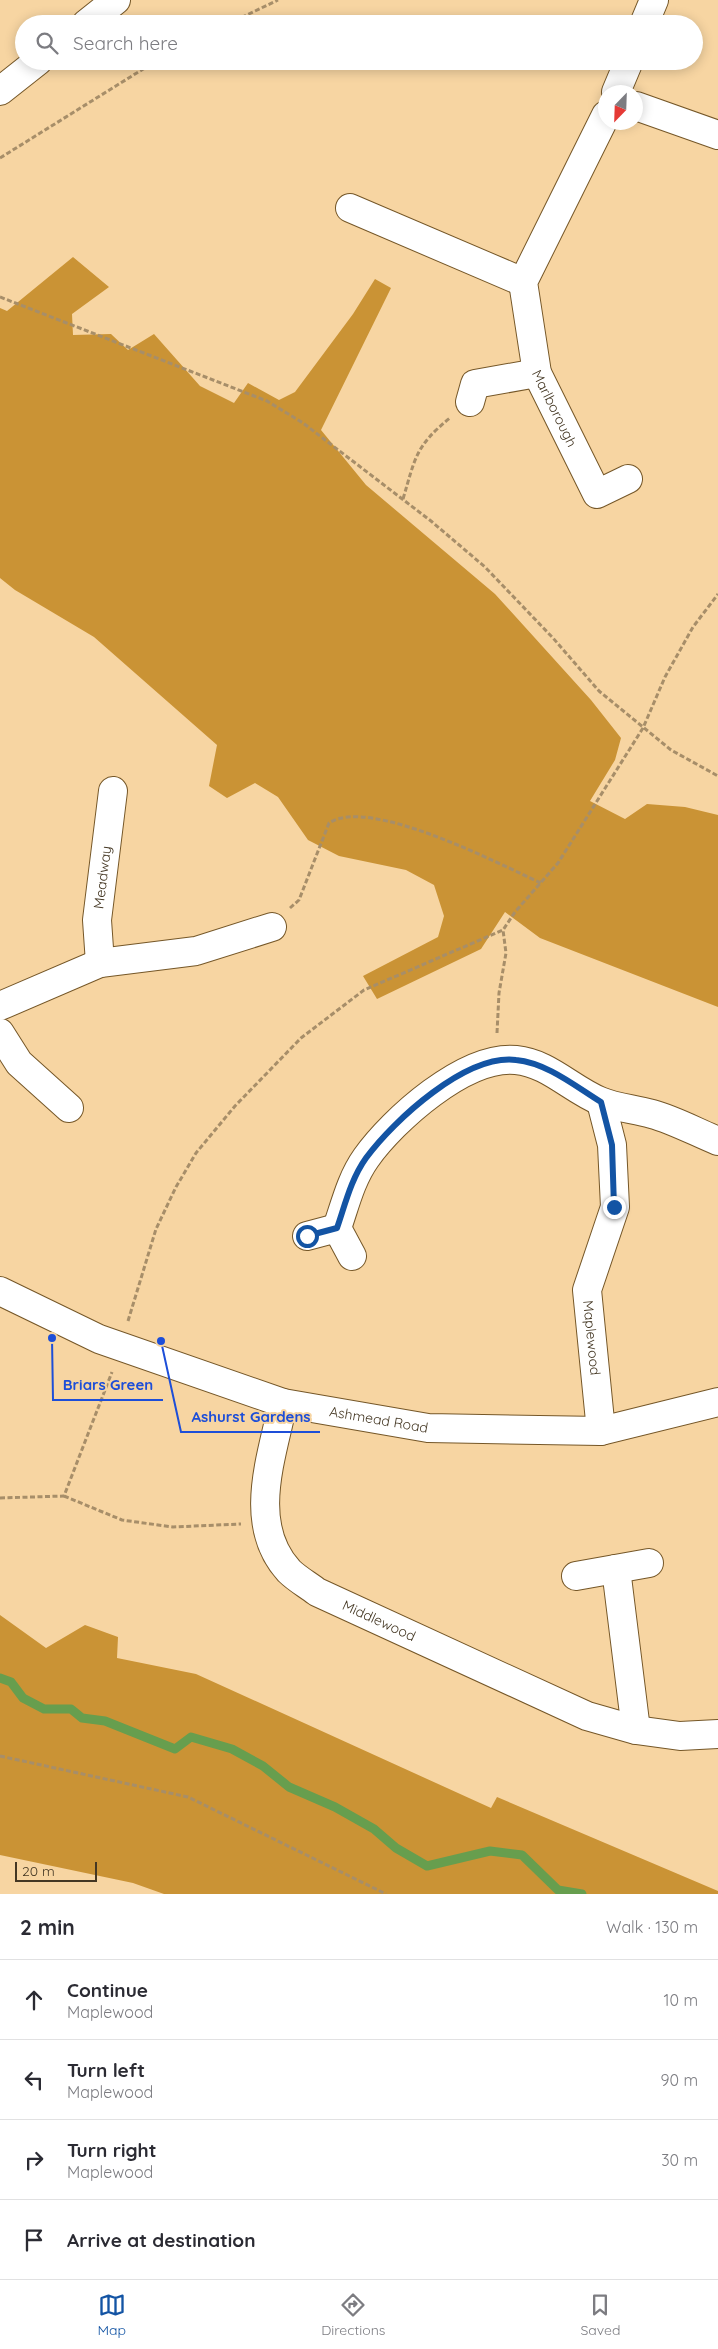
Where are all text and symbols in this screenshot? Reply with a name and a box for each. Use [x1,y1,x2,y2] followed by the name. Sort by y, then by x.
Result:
[15,15,703,70] search box
[33,29,61,57] icon: search
[73,31,178,55] text: Search here
[598,85,643,130] north arrow
[528,367,581,450] street label: Marlborough
[89,845,115,910] street label: Meadway
[603,1196,626,1219] route end
[296,1225,319,1248] route start
[579,1299,604,1376] street label: Maplewood
[53,1370,163,1400] callout: Briars Green
[63,1375,153,1394] text: Briars Green
[181,1402,320,1432] callout: Ashurst Gardens
[328,1402,430,1437] street label: Ashmead Road
[191,1407,311,1426] text: Ashurst Gardens
[340,1596,419,1645] street label: Middlewood
[15,1859,98,1882] scale bar
[22,1862,55,1880] text: 20 m
[20,1914,75,1940] text: 2 min
[606,1917,698,1937] text: Walk · 130 m
[67,1978,148,2002] text: Continue
[20,1986,48,2014] icon: ahead
[664,1990,698,2010] text: 10 m
[67,2002,153,2022] text: Maplewood
[67,2058,145,2082] text: Turn left
[20,2066,48,2094] icon: left
[661,2070,698,2090] text: 90 m
[67,2082,153,2102] text: Maplewood
[67,2138,156,2162] text: Turn right
[20,2146,48,2174] icon: right
[661,2150,698,2170] text: 30 m
[67,2162,153,2182] text: Maplewood
[20,2226,48,2254] icon: arrive
[67,2228,256,2252] text: Arrive at destination
[98,2291,126,2339] tab: Map
[321,2291,385,2339] tab: Directions
[580,2291,620,2339] tab: Saved

